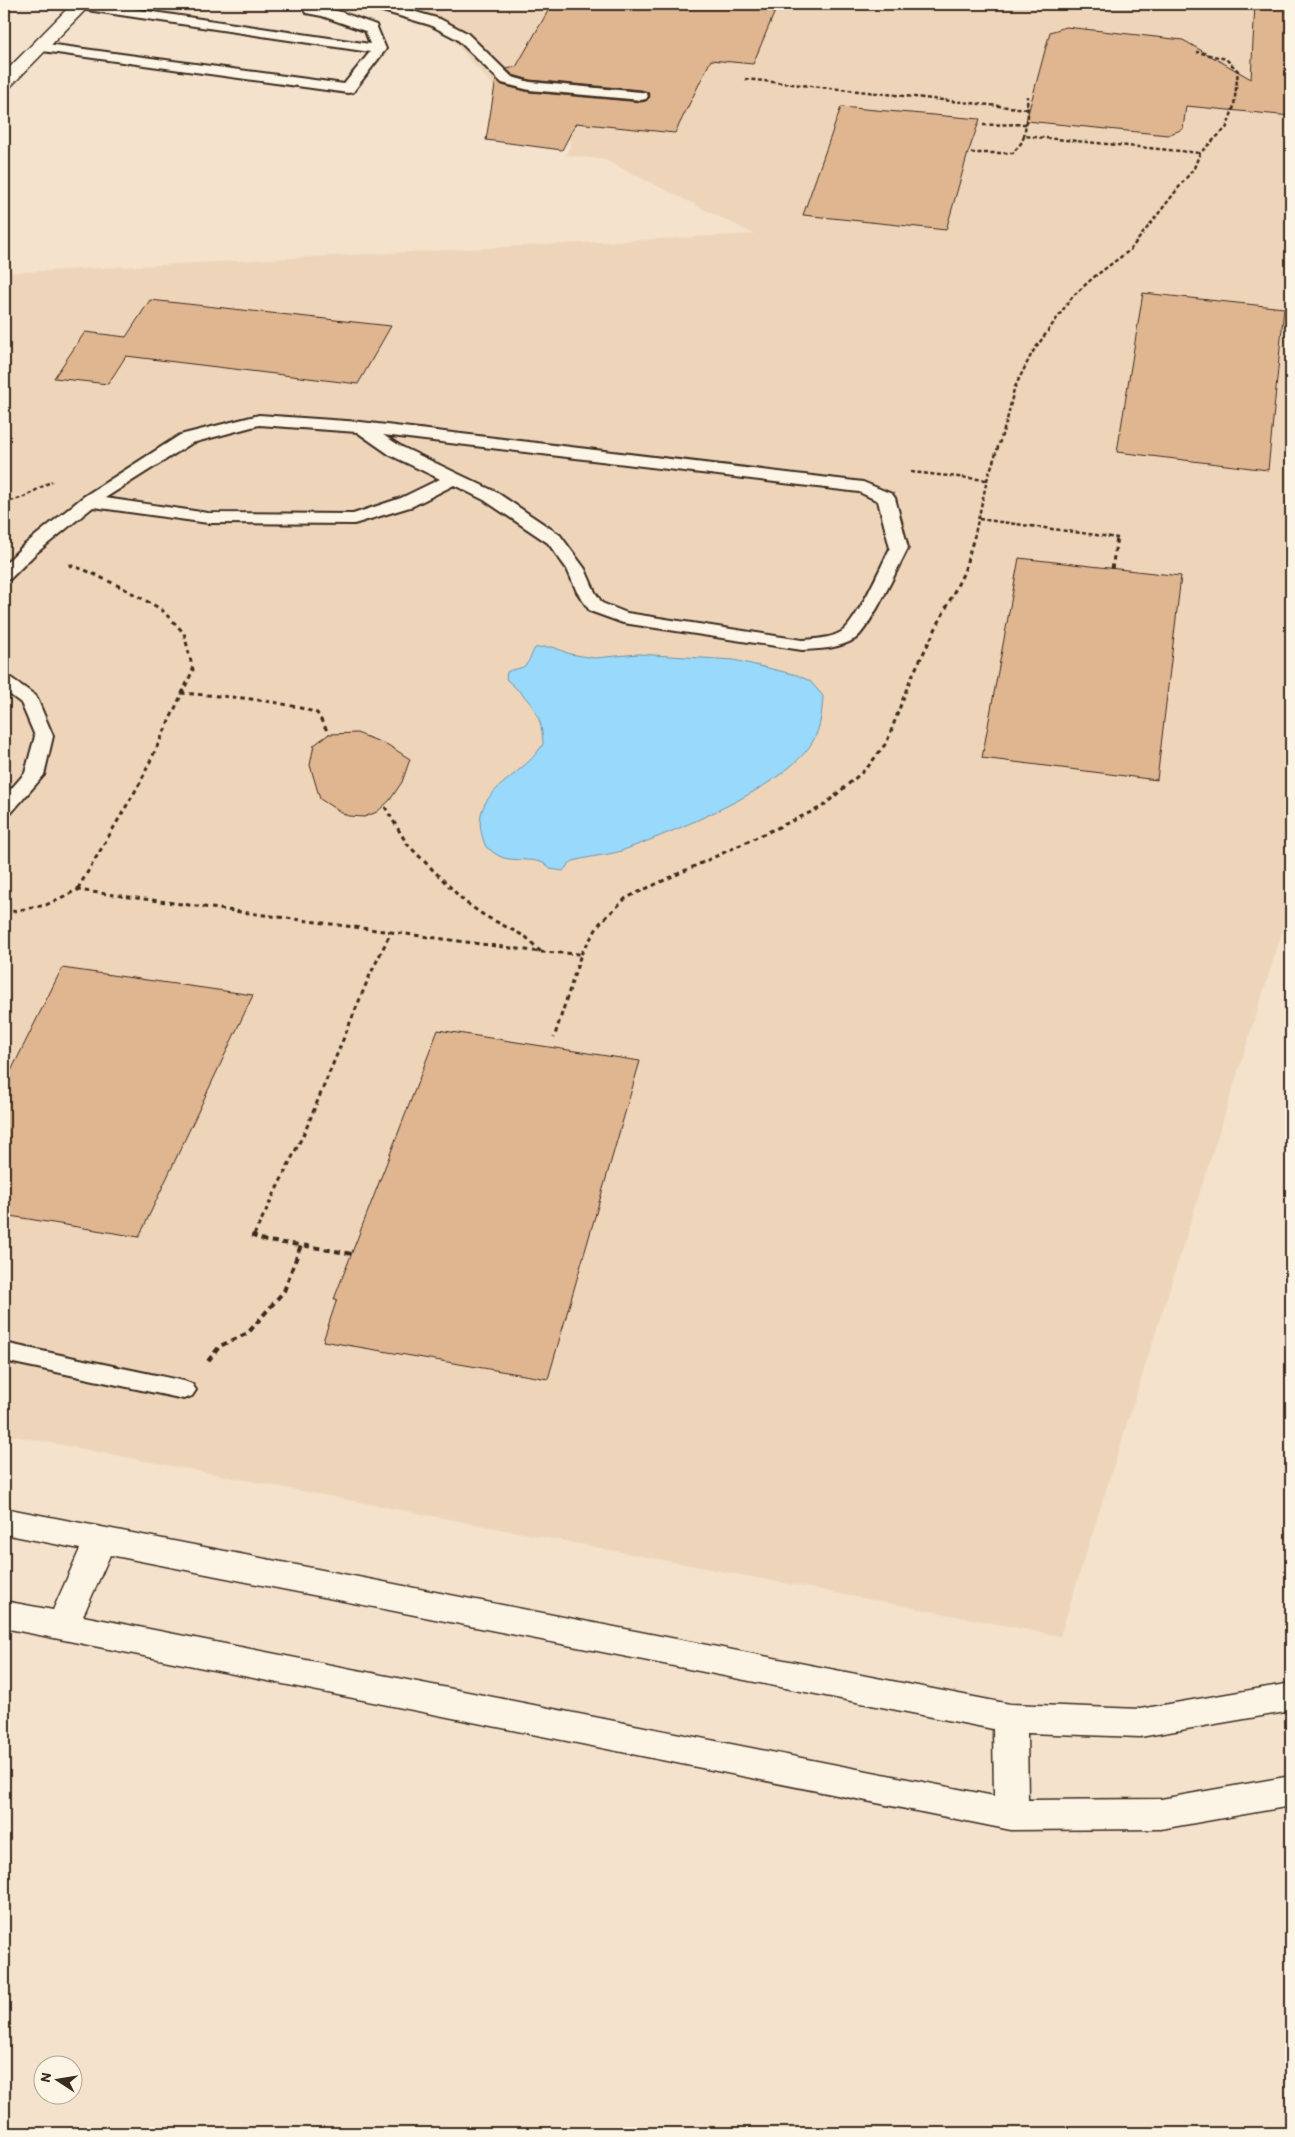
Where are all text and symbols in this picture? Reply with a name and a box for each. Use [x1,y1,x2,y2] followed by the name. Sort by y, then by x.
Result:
[32,2054,82,2104] north arrow
[36,2071,55,2084] text: N

